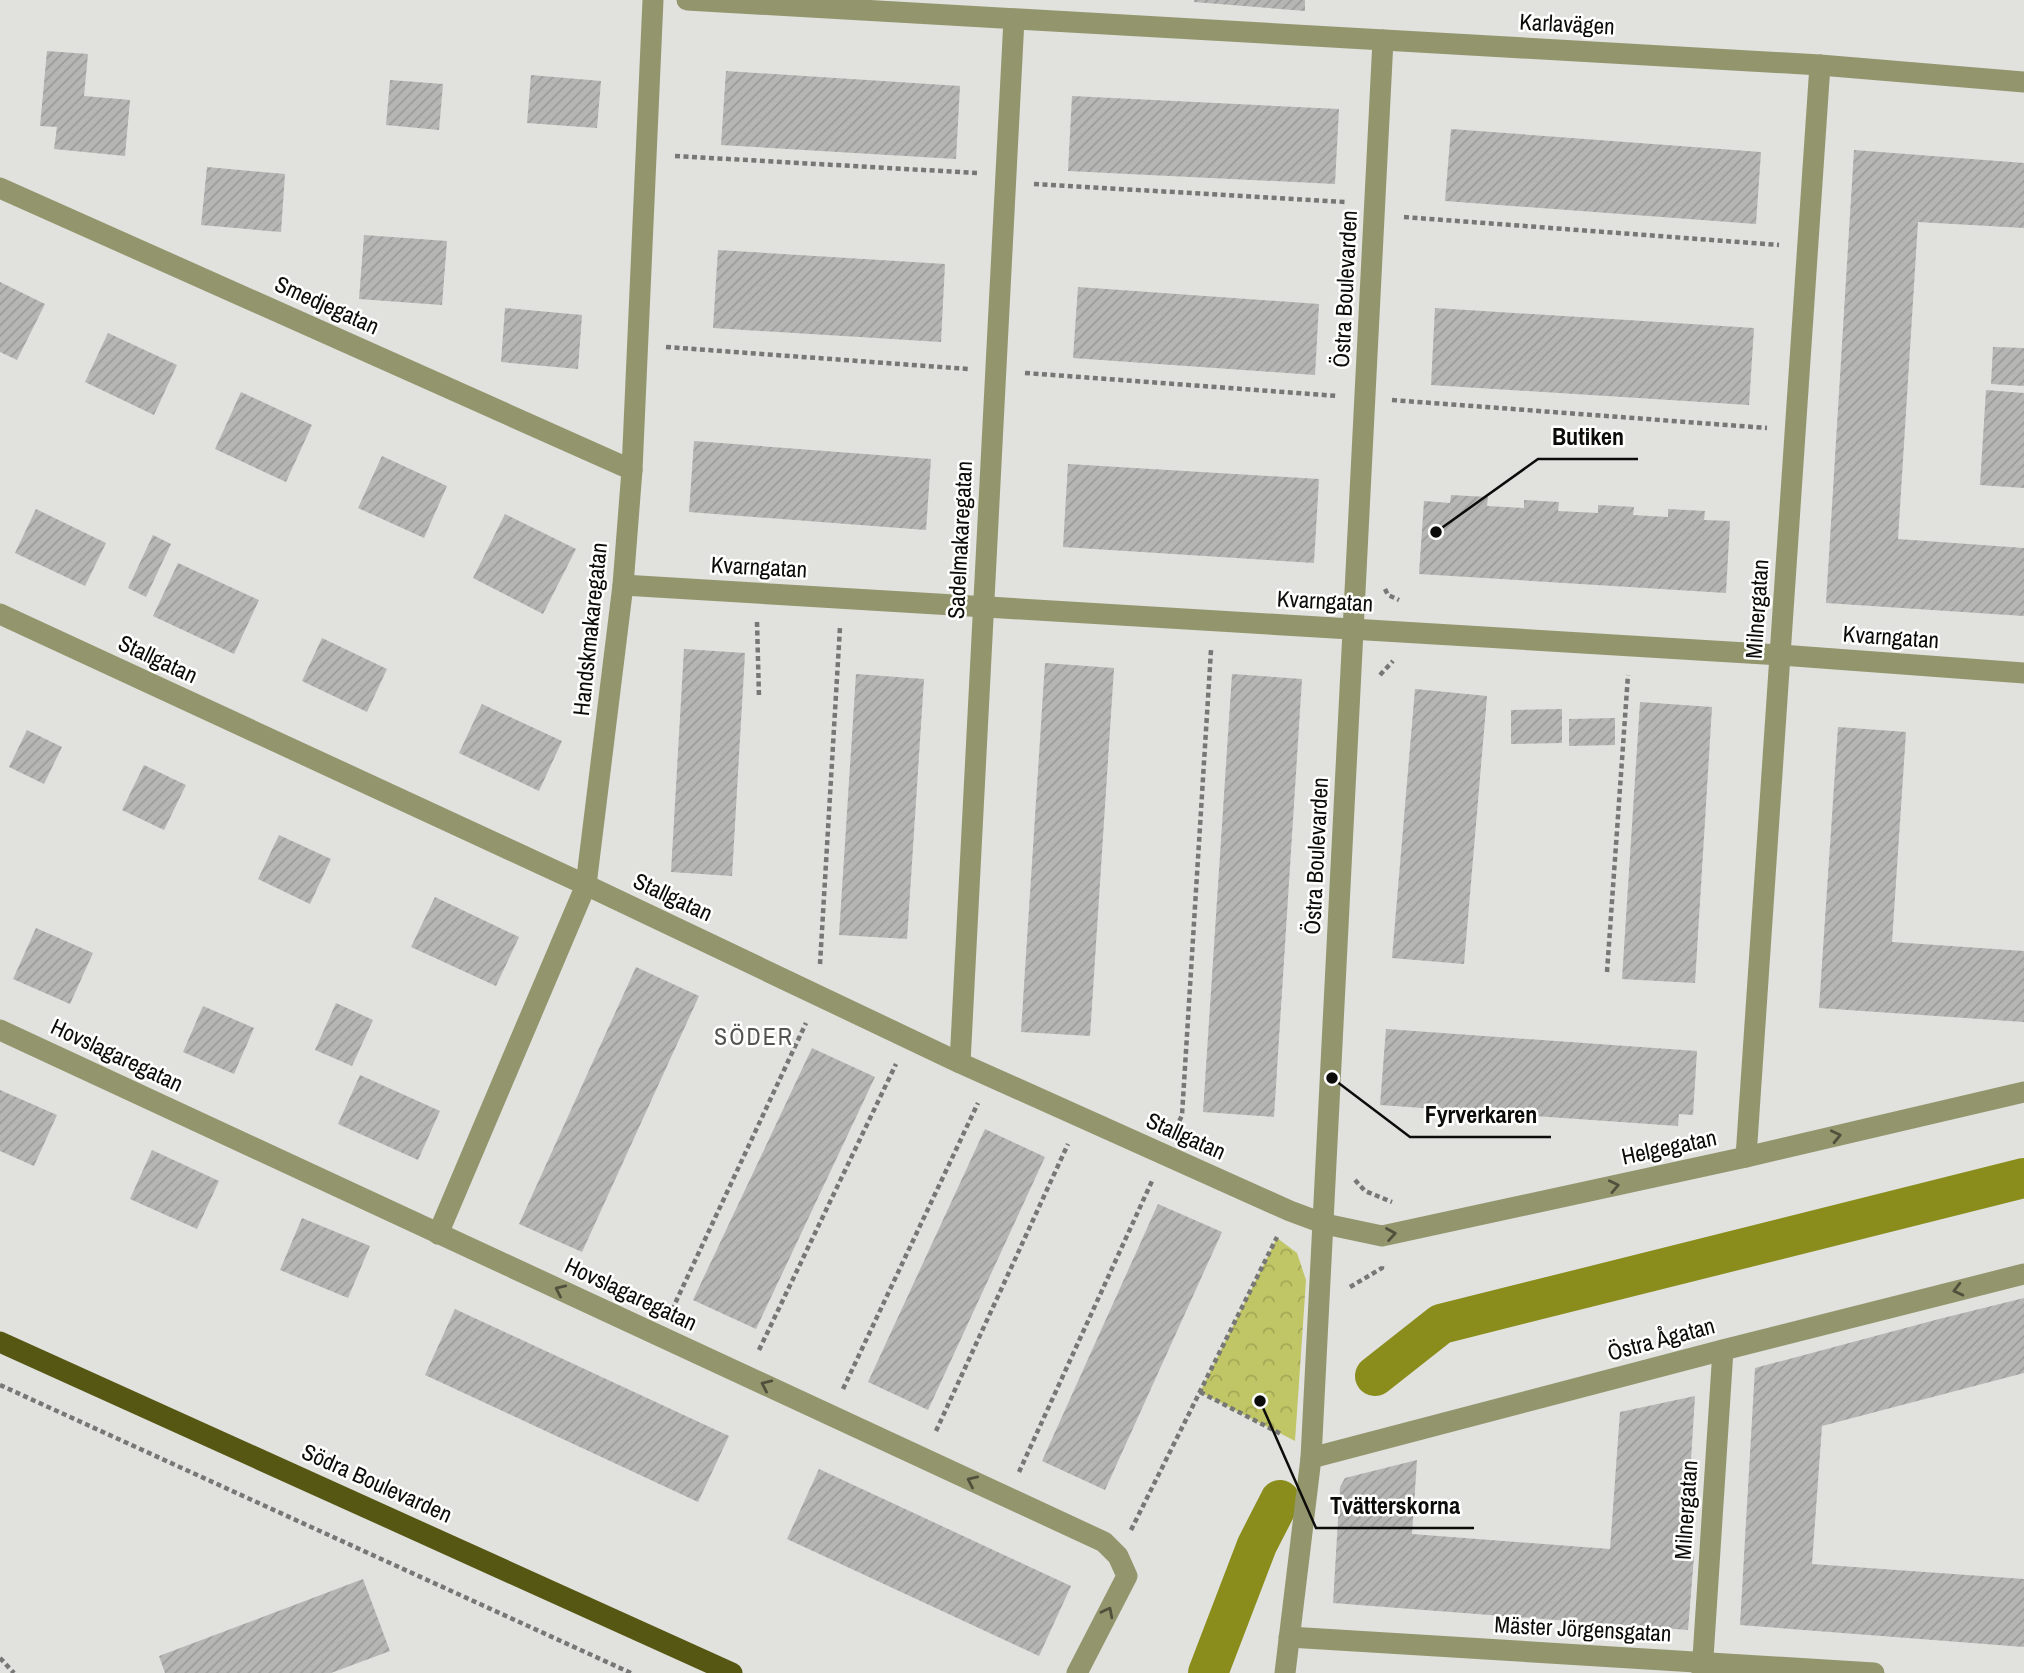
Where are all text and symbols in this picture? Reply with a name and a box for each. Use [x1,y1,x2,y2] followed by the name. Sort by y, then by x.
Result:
[1519,6,1615,41] street label: Karlavägen
[1325,210,1364,368] street label: Östra Boulevarden
[270,268,384,341] street label: Smedjegatan
[1538,414,1638,459] callout: Butiken
[1552,420,1624,452] text: Butiken
[940,460,979,620] street label: Sadelmakaregatan
[565,541,614,717] street label: Handskmakaregatan
[710,548,808,585] street label: Kvarngatan
[1738,558,1775,660] street label: Milnergatan
[1276,582,1374,619] street label: Kvarngatan
[1842,618,1940,655] street label: Kvarngatan
[114,627,203,690] street label: Stallgatan
[1296,777,1335,935] street label: Östra Boulevarden
[629,865,718,928] street label: Stallgatan
[46,1010,188,1099] street label: Hovslagaregatan
[714,1020,794,1052] district label: SÖDER
[1410,1092,1551,1137] callout: Fyrverkaren
[1425,1098,1537,1130] text: Fyrverkaren
[1142,1104,1231,1167] street label: Stallgatan
[1618,1121,1719,1172] street label: Helgegatan
[1830,1130,1842,1144] one-way arrow
[1608,1180,1620,1194] one-way arrow
[1385,1227,1397,1242] one-way arrow
[560,1249,702,1338] street label: Hovslagaregatan
[1952,1282,1964,1296] one-way arrow
[555,1284,567,1298] one-way arrow
[1604,1309,1718,1368] street label: Östra Ågatan
[761,1379,773,1393] one-way arrow
[297,1436,457,1530] street label: Södra Boulevarden
[1667,1459,1704,1561] street label: Milnergatan
[967,1475,980,1489] one-way arrow
[1316,1483,1474,1528] callout: Tvätterskorna
[1330,1489,1460,1521] text: Tvätterskorna
[1100,1607,1113,1619] one-way arrow
[1494,1608,1672,1649] street label: Mäster Jörgensgatan

